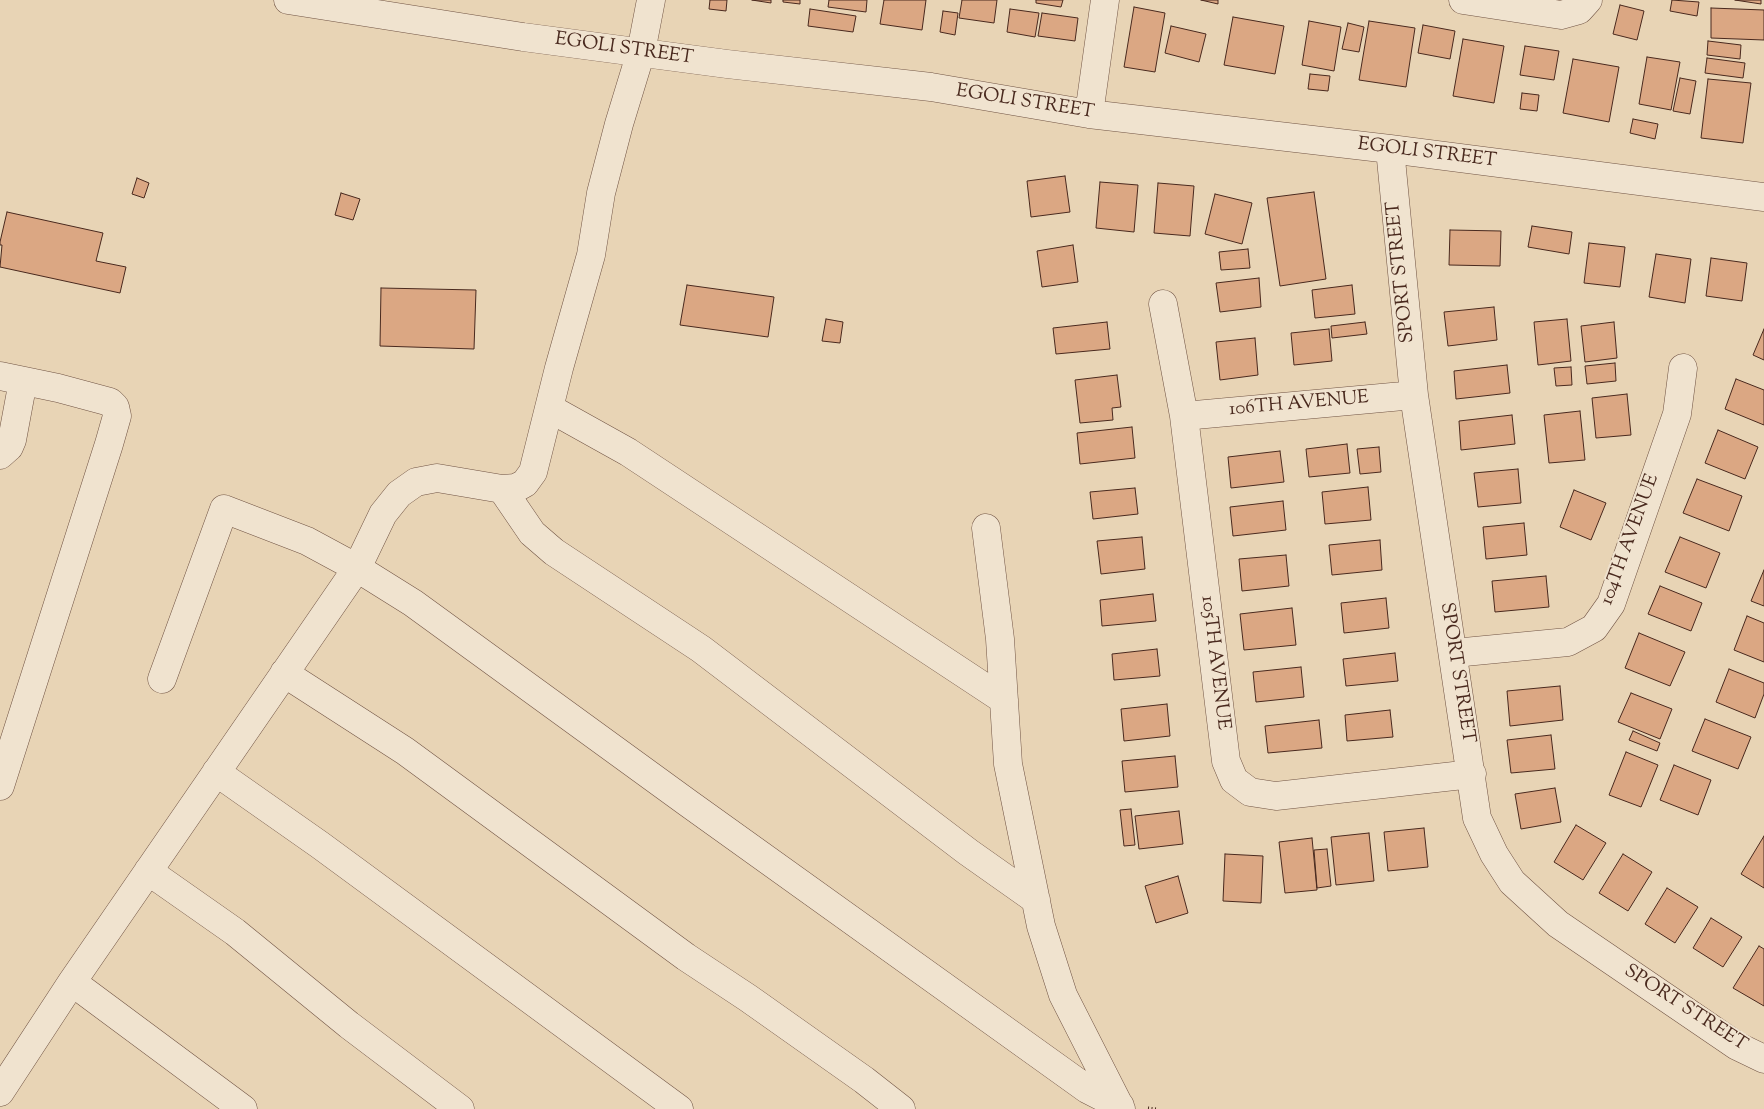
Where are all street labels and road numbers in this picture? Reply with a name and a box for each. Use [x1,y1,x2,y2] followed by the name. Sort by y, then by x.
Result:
[553,29,695,71] street label: EGOLI STREET
[954,81,1096,125] street label: EGOLI STREET
[1356,134,1498,174] street label: EGOLI STREET
[1383,200,1421,344] street label: SPORT STREET
[1228,388,1370,422] street label: 106TH AVENUE
[1597,472,1665,608] street label: 104TH AVENUE
[1194,594,1234,732] street label: 105TH AVENUE
[1434,601,1478,745] street label: SPORT STREET
[1619,961,1751,1057] street label: SPORT STREET

